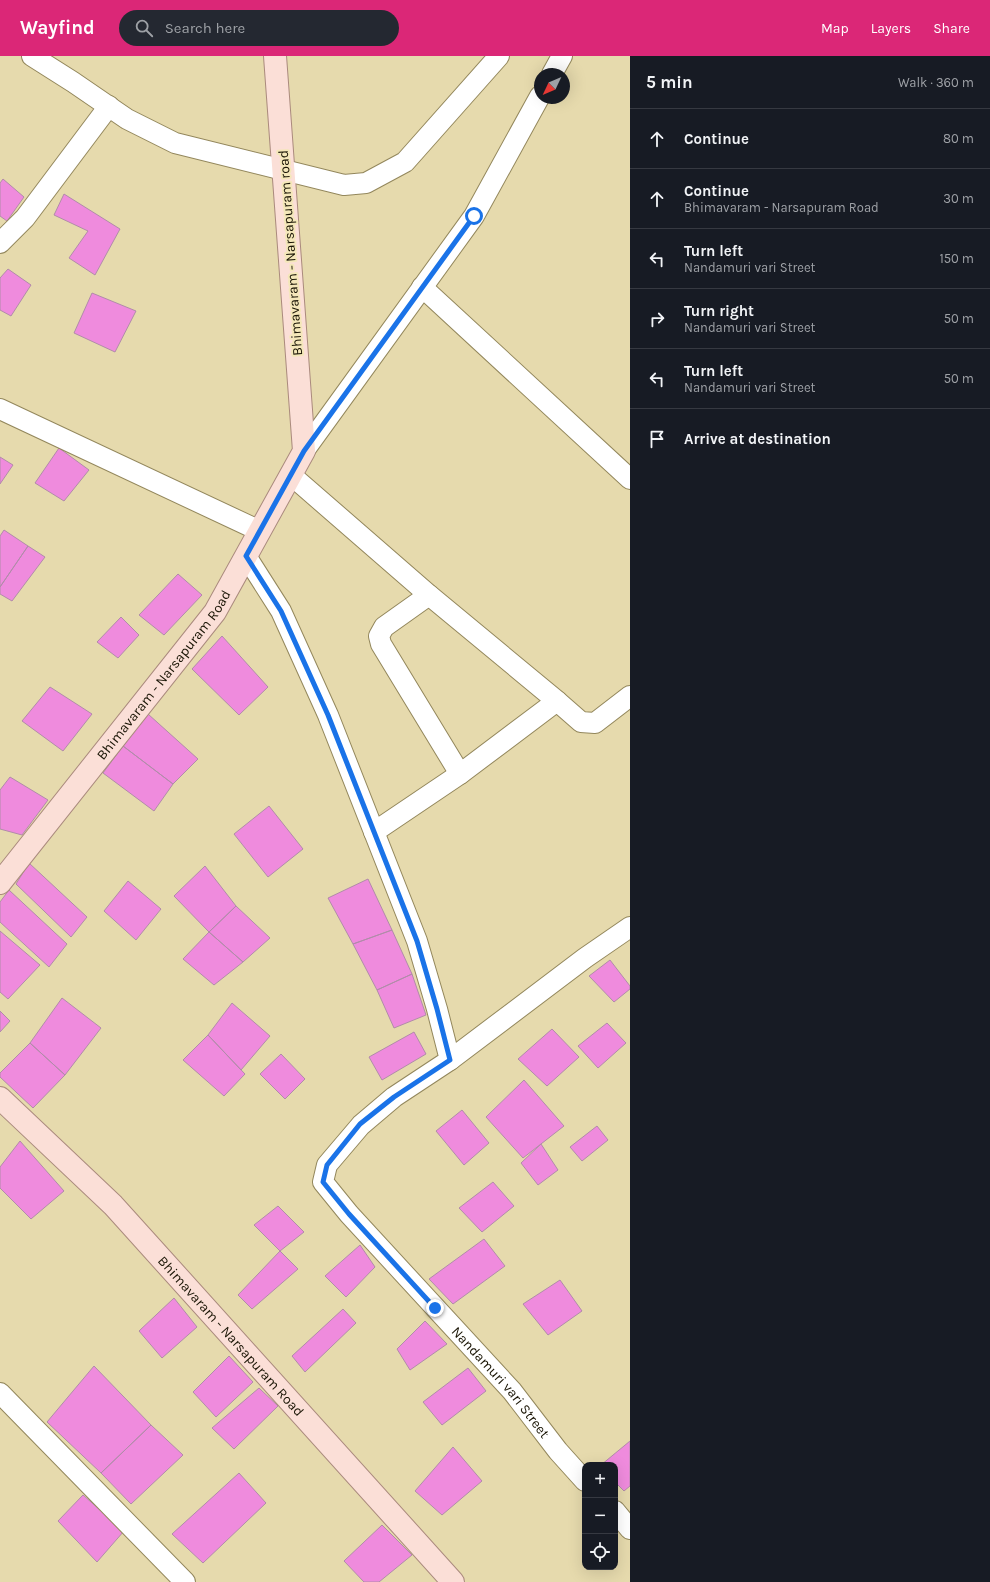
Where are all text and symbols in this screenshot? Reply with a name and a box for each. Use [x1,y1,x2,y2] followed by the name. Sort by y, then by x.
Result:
[119,10,399,46] search box
[20,17,95,39] text: Wayfind
[133,17,155,39] icon: search
[165,19,245,37] text: Search here
[821,20,849,37] text: Map
[871,20,911,37] text: Layers
[933,20,970,37] text: Share
[534,68,570,104] north arrow
[646,72,693,92] text: 5 min
[898,75,974,90] text: Walk · 360 m
[646,128,668,150] icon: ahead
[684,130,749,148] text: Continue
[943,131,974,146] text: 80 m
[275,150,306,356] street label: Bhimavaram - Narsapuram road
[684,182,749,200] text: Continue
[646,188,668,210] icon: ahead
[943,191,974,206] text: 30 m
[684,200,879,215] text: Bhimavaram - Narsapuram Road
[465,207,483,225] route start
[684,242,743,260] text: Turn left
[646,248,668,270] icon: left
[939,251,974,266] text: 150 m
[684,260,815,275] text: Nandamuri vari Street
[684,302,754,320] text: Turn right
[646,308,668,330] icon: right
[944,311,974,326] text: 50 m
[684,320,815,335] text: Nandamuri vari Street
[684,362,743,380] text: Turn left
[646,368,668,390] icon: left
[944,371,974,386] text: 50 m
[684,380,815,395] text: Nandamuri vari Street
[646,428,668,450] icon: arrive
[684,430,831,448] text: Arrive at destination
[93,587,235,763] street label: Bhimavaram - Narsapuram Road
[154,1253,307,1420] street label: Bhimavaram - Narsapuram Road
[426,1299,444,1317] route end
[448,1323,553,1442] street label: Nandamuri vari Street
[582,1462,618,1570] map controls
[582,1462,618,1498] button: +
[582,1498,618,1534] button: −
[582,1534,618,1570] button: locate

